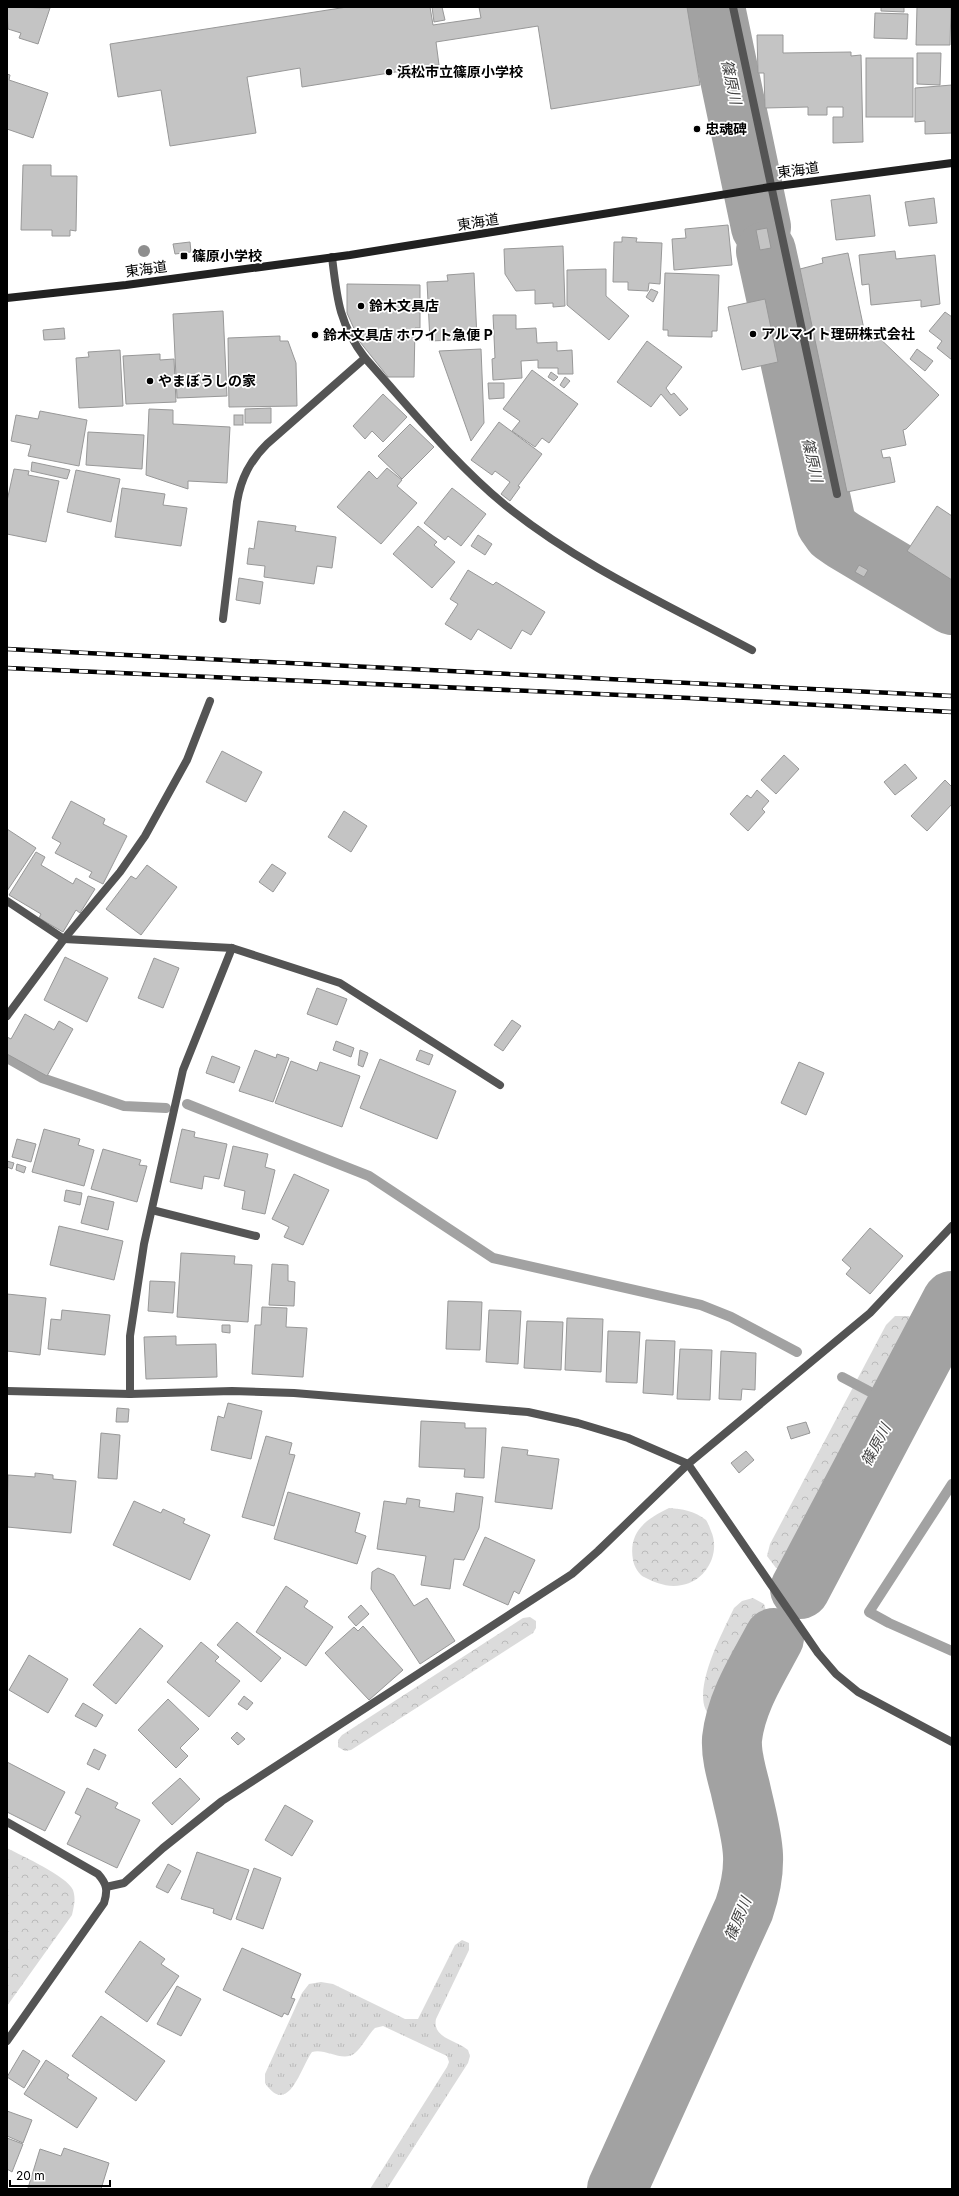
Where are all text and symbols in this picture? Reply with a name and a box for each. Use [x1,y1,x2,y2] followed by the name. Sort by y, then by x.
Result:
[718,58,746,108] water label: 篠原川
[397,63,523,80] place label: 浜松市立篠原小学校
[384,67,394,77] marker: 浜松市立篠原小学校
[705,120,747,137] place label: 忠魂碑
[692,124,702,134] marker: 忠魂碑
[776,158,820,181] street label: 東海道
[456,210,500,233] street label: 東海道
[192,247,262,264] place label: 篠原小学校
[179,251,189,261] marker: 篠原小学校
[124,257,168,280] street label: 東海道
[369,297,439,314] place label: 鈴木文具店
[356,301,366,311] marker: 鈴木文具店
[761,325,915,342] place label: アルマイト理研株式会社
[323,326,493,343] place label: 鈴木文具店 ホワイト急便 P
[748,329,758,339] marker: アルマイト理研株式会社
[310,330,320,340] marker: 鈴木文具店 ホワイト急便 P
[158,372,256,389] place label: やまぼうしの家
[145,376,155,386] marker: やまぼうしの家
[798,436,827,486] water label: 篠原川
[857,1419,895,1469] water label: 篠原川
[720,1893,756,1943] water label: 篠原川
[10,2162,110,2188] scale bar
[16,2168,45,2183] text: 20 m

